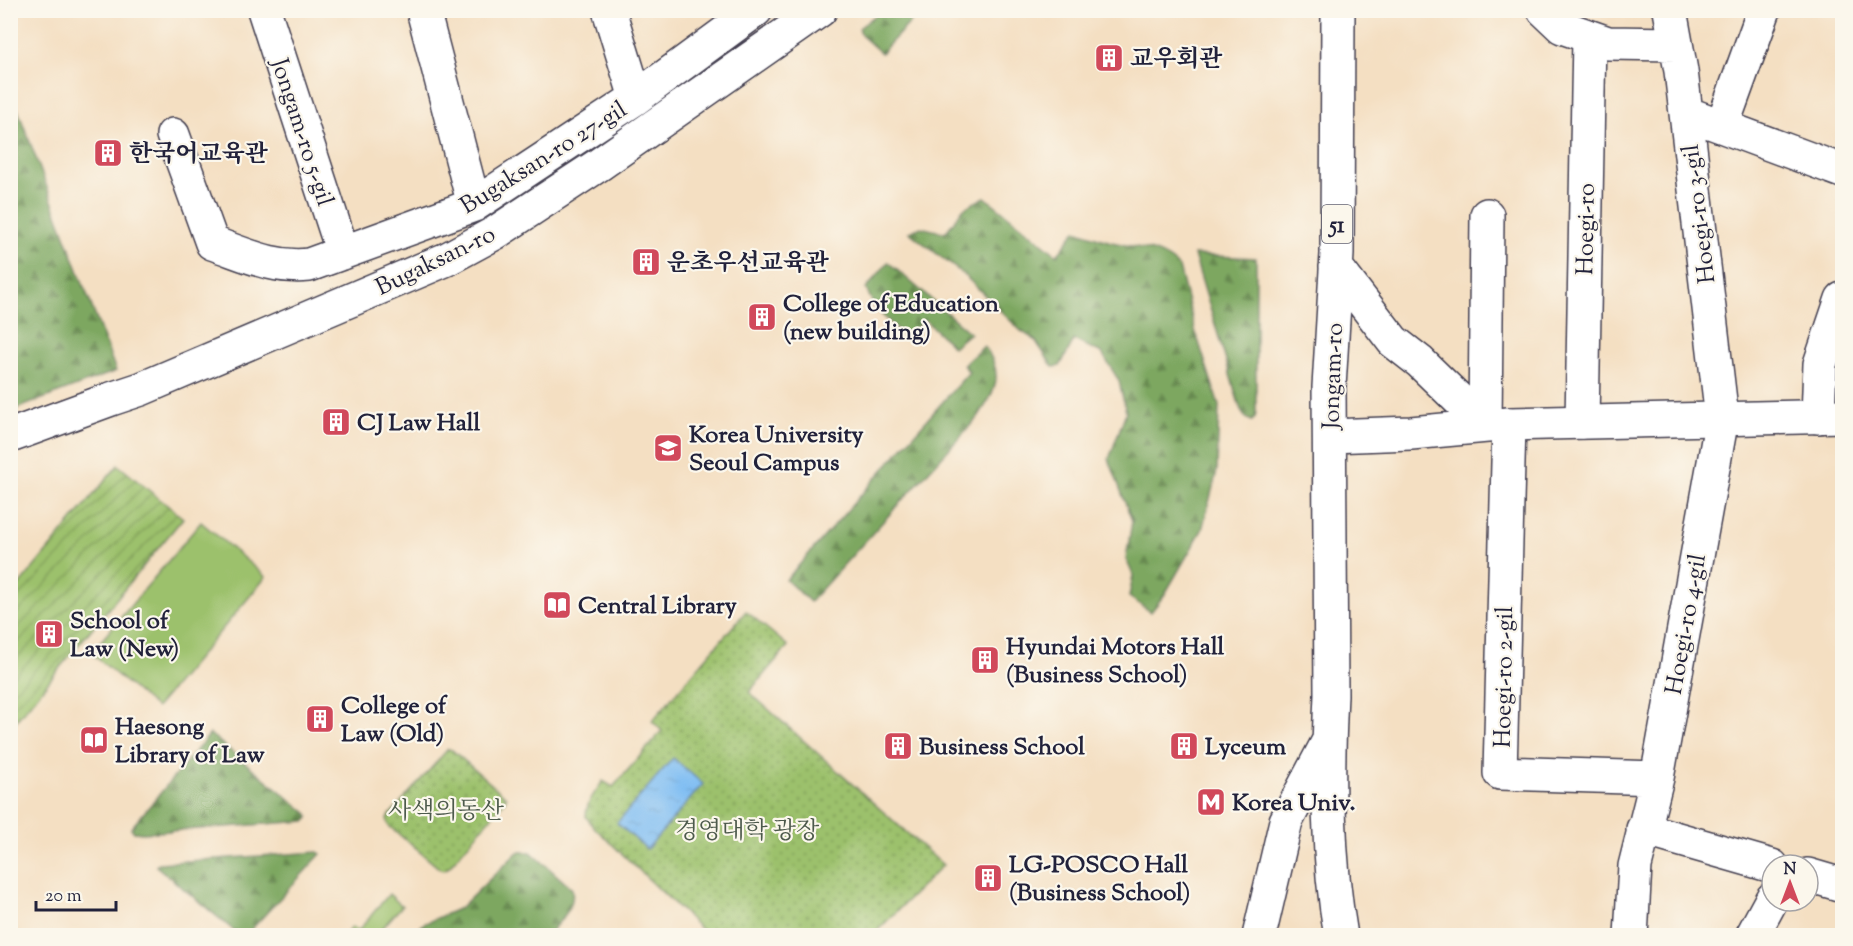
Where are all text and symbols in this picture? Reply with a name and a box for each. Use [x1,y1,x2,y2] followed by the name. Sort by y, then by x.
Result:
[1093,42,1125,74] building icon: 교우회관
[1130,43,1223,77] place label: 교우회관
[261,53,341,211] street label: Jongam-ro 5-gil
[454,94,634,224] street label: Bugaksan-ro 27-gil
[92,137,124,169] building icon: 한국어교육관
[129,138,268,172] place label: 한국어교육관
[1675,142,1725,285] street label: Hoegi-ro 3-gil
[1569,183,1605,275] street label: Hoegi-ro
[1322,205,1352,243] road number: 51
[370,218,502,305] street label: Bugaksan-ro
[630,246,662,278] building icon: 운초우선교육관
[667,247,829,281] place label: 운초우선교육관
[783,288,1000,350] place label: College of Education (new building)
[746,301,778,333] building icon: College of Education (new building)
[1315,322,1353,432] street label: Jongam-ro
[320,406,352,438] building icon: CJ Law Hall
[357,407,480,441] place label: CJ Law Hall
[689,419,864,481] place label: Korea University Seoul Campus
[652,432,684,464] school or university icon: Korea University Seoul Campus
[1658,551,1716,697] street label: Hoegi-ro 4-gil
[541,589,573,621] library icon: Central Library
[578,590,737,624] place label: Central Library
[70,605,179,667] place label: School of Law (New)
[1487,606,1523,748] street label: Hoegi-ro 2-gil
[33,618,65,650] building icon: School of Law (New)
[1006,631,1225,693] place label: Hyundai Motors Hall (Business School)
[969,644,1001,676] building icon: Hyundai Motors Hall (Business School)
[341,690,448,752] place label: College of Law (Old)
[304,703,336,735] building icon: College of Law (Old)
[115,711,265,773] place label: Haesong Library of Law
[78,724,110,756] library icon: Haesong Library of Law
[882,730,914,762] building icon: Business School
[1168,730,1200,762] building icon: Lyceum
[919,731,1085,765] place label: Business School
[1205,731,1286,765] place label: Lyceum
[1195,786,1227,818] metro station icon: Korea Univ.
[1232,787,1356,821] place label: Korea Univ.
[388,795,505,829] park label: 사색의동산
[675,815,820,849] park label: 경영대학 광장
[1009,849,1190,911] place label: LG-POSCO Hall (Business School)
[1760,853,1820,913] north arrow
[1784,859,1797,882] text: N
[972,862,1004,894] building icon: LG-POSCO Hall (Business School)
[36,874,116,912] scale bar
[45,884,82,910] text: 20 m

